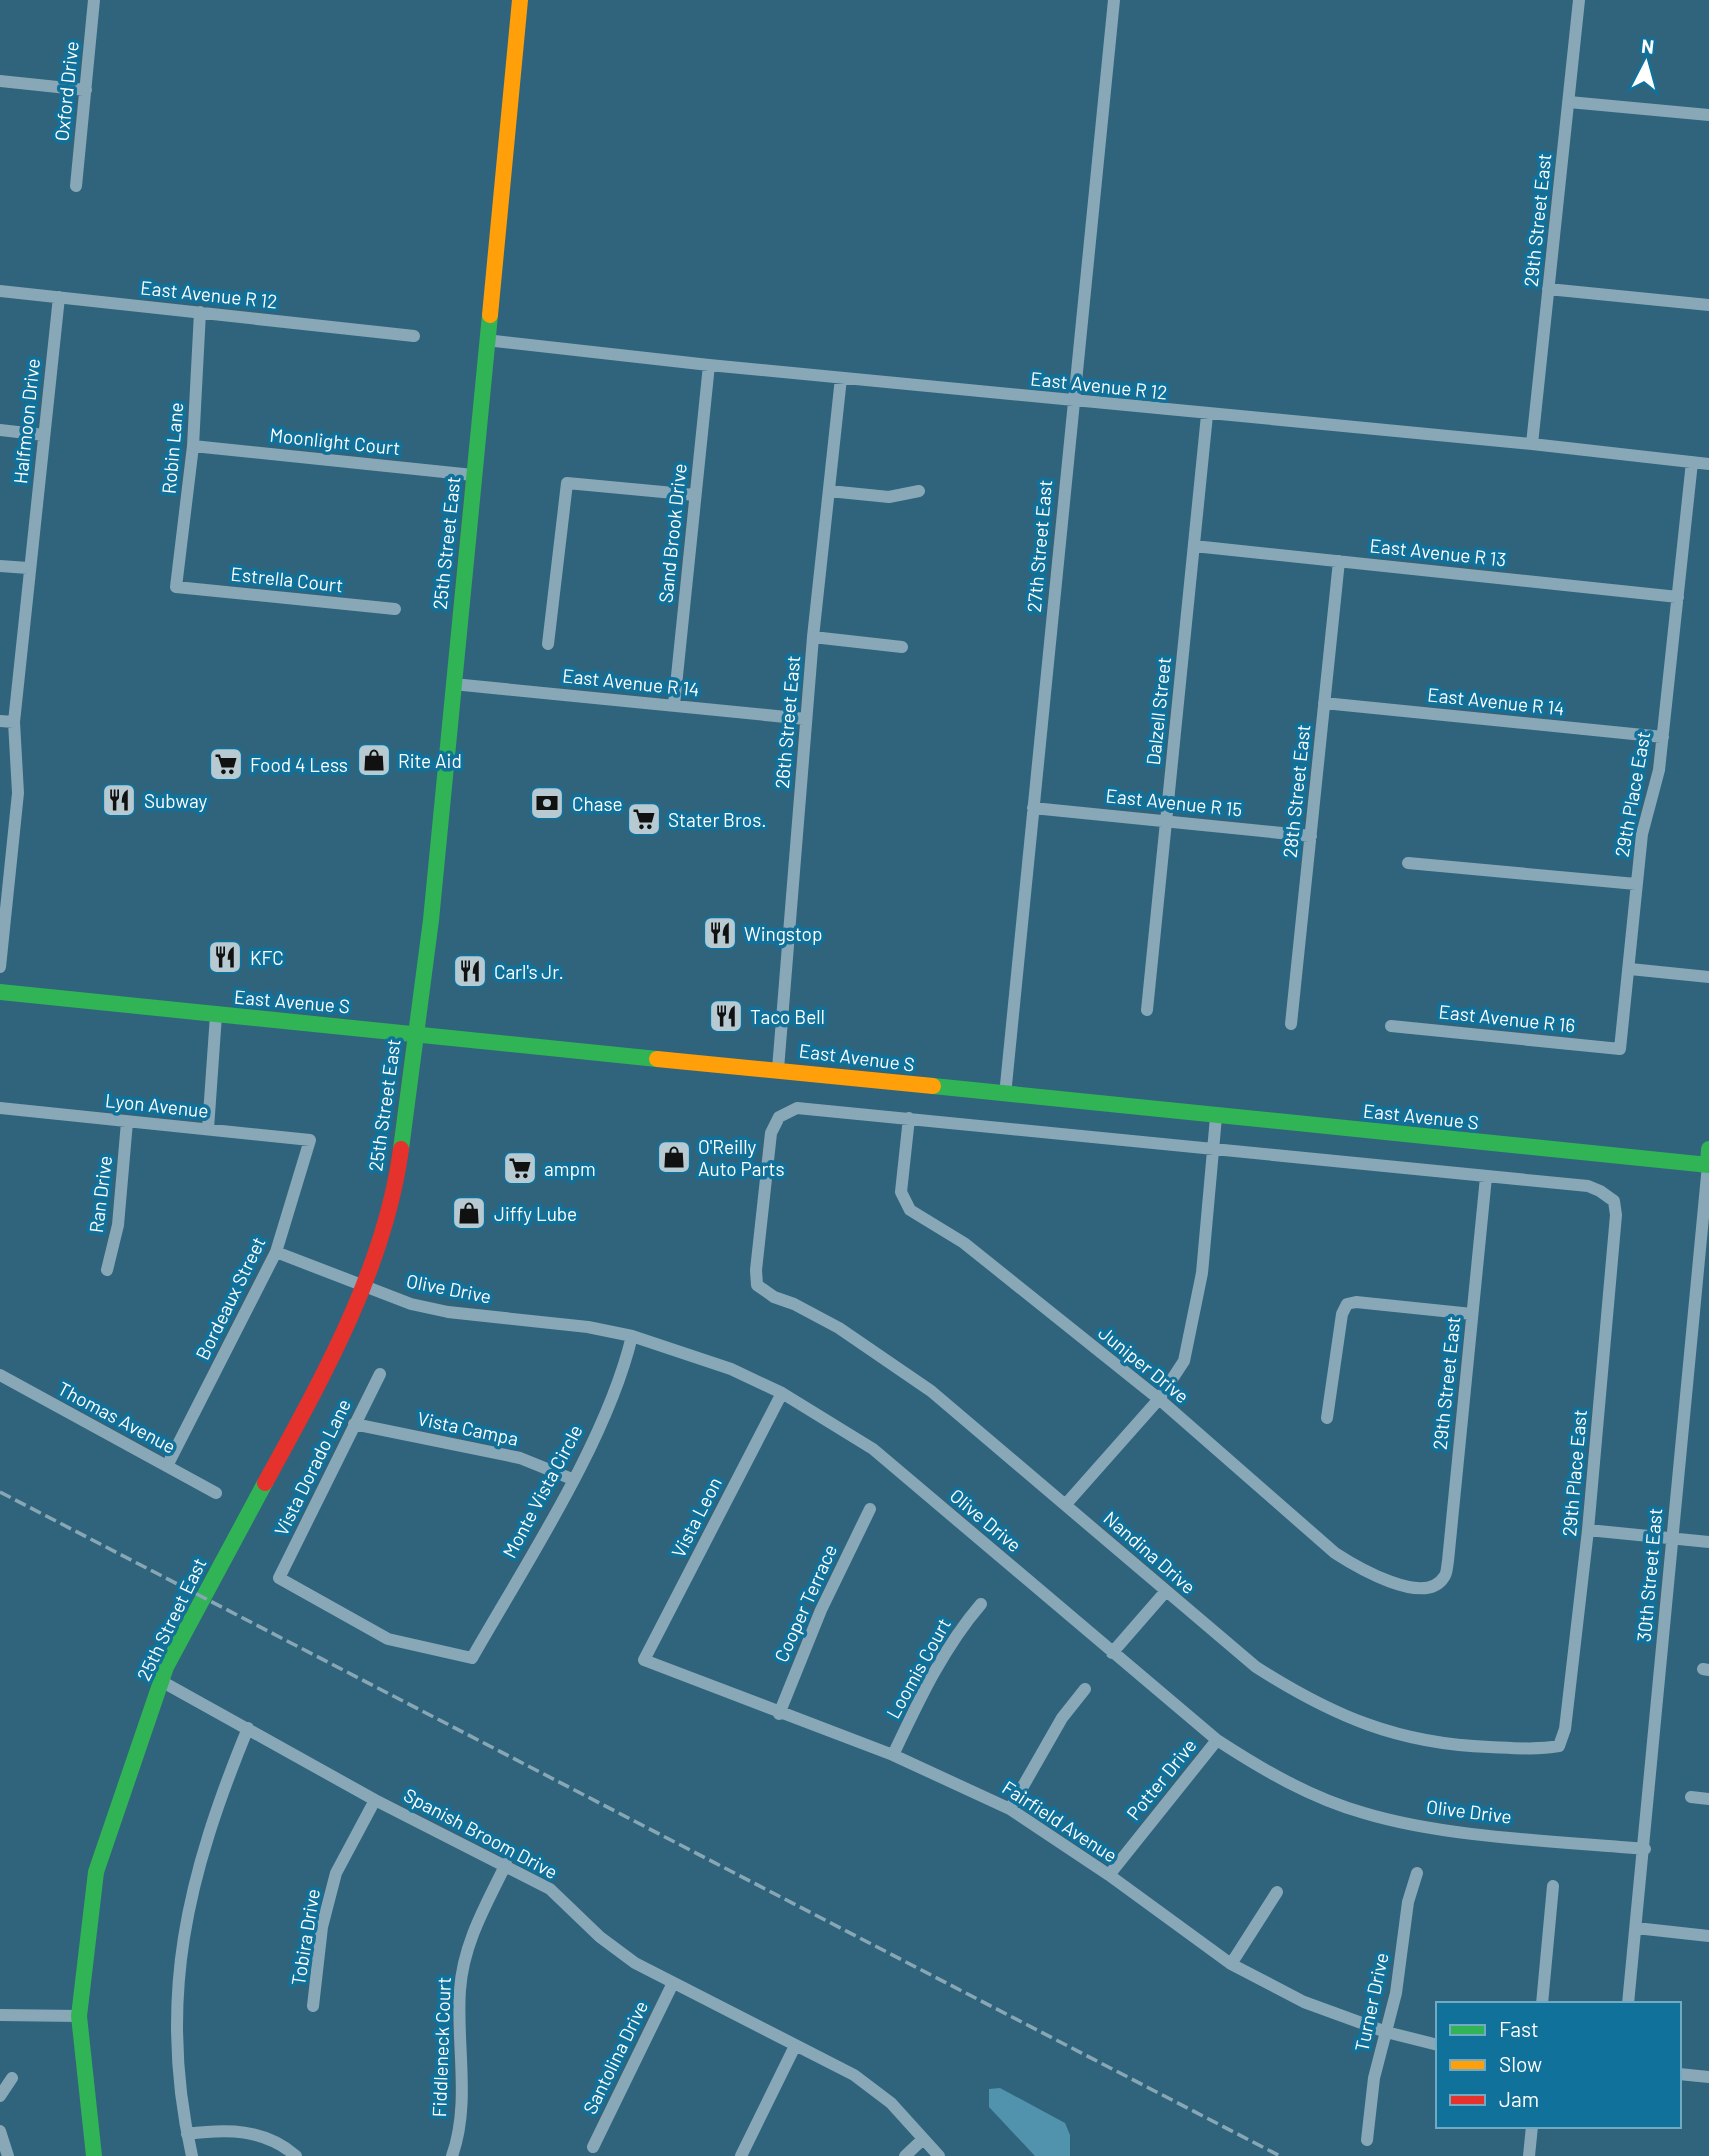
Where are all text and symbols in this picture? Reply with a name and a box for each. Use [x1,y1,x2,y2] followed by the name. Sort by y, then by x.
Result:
[1611,28,1681,98] north arrow
[1640,33,1655,58] text: N
[49,40,83,142] street label: Oxford Drive
[1519,152,1555,288] street label: 29th Street East
[139,275,279,313] street label: East Avenue R 12
[8,357,44,485] street label: Halfmoon Drive
[1029,366,1169,404] street label: East Avenue R 12
[157,401,187,495] street label: Robin Lane
[269,423,401,459] street label: Moonlight Court
[653,462,691,604] street label: Sand Brook Drive
[428,475,464,611] street label: 25th Street East
[1022,479,1056,613] street label: 27th Street East
[1369,533,1507,571] street label: East Avenue R 13
[230,562,344,596] street label: Estrella Court
[770,654,804,790] street label: 26th Street East
[1141,656,1175,766] street label: Dalzell Street
[561,663,701,701] street label: East Avenue R 14
[1426,682,1566,720] street label: East Avenue R 14
[1278,723,1314,859] street label: 28th Street East
[1610,729,1654,859] street label: 29th Place East
[355,741,393,779] shop icon: Rite Aid
[207,745,245,783] supermarket icon: Food 4 Less
[398,749,462,772] place label: Rite Aid
[250,753,348,776] place label: Food 4 Less
[100,781,138,819] restaurant icon: Subway
[1105,783,1243,821] street label: East Avenue R 15
[528,784,566,822] bank icon: Chase
[144,789,208,812] place label: Subway
[572,792,623,815] place label: Chase
[625,800,663,838] supermarket icon: Stater Bros.
[668,808,767,831] place label: Stater Bros.
[701,914,739,952] restaurant icon: Wingstop
[744,922,822,945] place label: Wingstop
[206,938,244,976] restaurant icon: KFC
[250,946,284,969] place label: KFC
[451,952,489,990] restaurant icon: Carl's Jr.
[494,960,564,983] place label: Carl's Jr.
[233,984,351,1018] street label: East Avenue S
[707,997,745,1035] restaurant icon: Taco Bell
[1438,999,1576,1037] street label: East Avenue R 16
[750,1005,825,1028] place label: Taco Bell
[363,1037,405,1173] street label: 25th Street East
[798,1038,916,1076] street label: East Avenue S
[104,1088,210,1122] street label: Lyon Avenue
[1362,1098,1480,1134] street label: East Avenue S
[698,1135,785,1180] place label: O'Reilly Auto Parts
[655,1138,693,1176] shop icon: O'Reilly Auto Parts
[501,1149,539,1187] supermarket icon: ampm
[84,1154,116,1234] street label: Ran Drive
[544,1157,596,1180] place label: ampm
[450,1194,488,1232] shop icon: Jiffy Lube
[494,1202,577,1225] place label: Jiffy Lube
[190,1233,270,1363] street label: Bordeaux Street
[405,1269,493,1307] street label: Olive Drive
[1428,1315,1464,1451] street label: 29th Street East
[1094,1321,1194,1407] street label: Juniper Drive
[54,1376,180,1458] street label: Thomas Avenue
[269,1395,355,1539] street label: Vista Dorado Lane
[415,1406,521,1450] street label: Vista Campa
[1557,1409,1591,1537] street label: 29th Place East
[497,1420,587,1562] street label: Monte Vista Circle
[666,1473,726,1561] street label: Vista Leon
[946,1484,1026,1556] street label: Olive Drive
[1099,1506,1201,1598] street label: Nandina Drive
[1632,1507,1666,1643] street label: 30th Street East
[769,1541,841,1665] street label: Cooper Terrace
[131,1554,211,1684] street label: 25th Street East
[881,1614,955,1722] street label: Loomis Court
[1121,1734,1201,1824] street label: Potter Drive
[998,1775,1122,1867] street label: Fairfield Avenue
[400,1783,562,1883] street label: Spanish Broom Drive
[1425,1794,1513,1828] street label: Olive Drive
[286,1887,324,1987] street label: Tobira Drive
[1349,1951,1393,2053] street label: Turner Drive
[427,1976,455,2118] street label: Fiddleneck Court
[578,1997,652,2117] street label: Santolina Drive
[1436,2002,1681,2128] legend
[1499,2016,1539,2041] text: Fast
[1499,2051,1542,2076] text: Slow
[1499,2086,1539,2111] text: Jam

